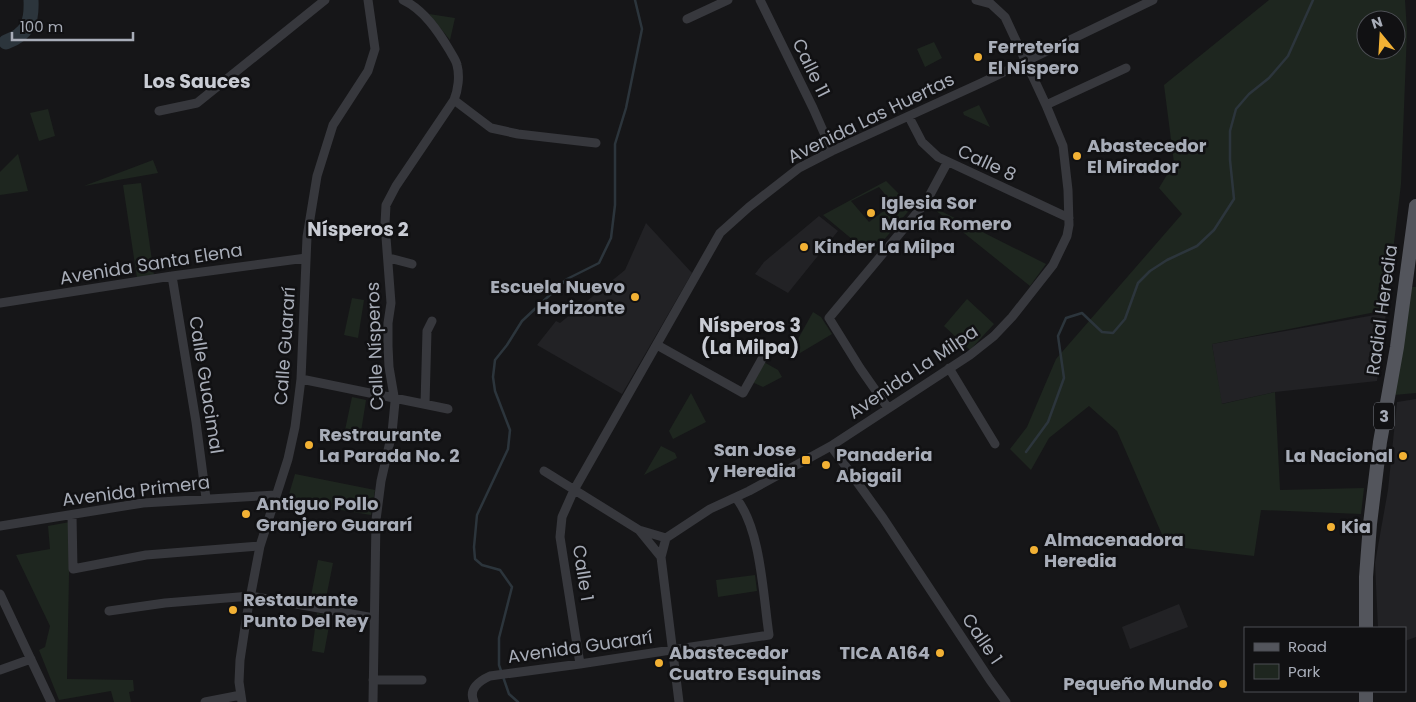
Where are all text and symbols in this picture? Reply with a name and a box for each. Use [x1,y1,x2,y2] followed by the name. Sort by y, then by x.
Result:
[12,10,134,42] scale bar
[1356,10,1406,60] north arrow
[1369,11,1385,34] text: N
[20,16,63,37] text: 100 m
[787,34,836,101] street label: Calle 11
[988,34,1080,80] place label: Ferretería El Níspero
[972,51,984,63] marker: Ferretería El Níspero
[783,66,958,169] street label: Avenida Las Huertas
[144,68,251,95] district label: Los Sauces
[1087,133,1207,179] place label: Abastecedor El Mirador
[954,138,1021,187] street label: Calle 8
[1071,150,1083,162] marker: Abastecedor El Mirador
[881,190,1012,236] place label: Iglesia Sor María Romero
[865,207,877,219] marker: Iglesia Sor María Romero
[307,216,409,243] district label: Nísperos 2
[814,234,955,259] place label: Kinder La Milpa
[58,237,244,290] street label: Avenida Santa Elena
[798,241,810,253] marker: Kinder La Milpa
[1360,243,1403,377] street label: Radial Heredia
[490,274,625,320] place label: Escuela Nuevo Horizonte
[360,281,389,411] street label: Calle Nísperos
[268,286,301,406] street label: Calle Guararí
[629,291,641,303] marker: Escuela Nuevo Horizonte
[699,312,801,361] district label: Nísperos 3 (La Milpa)
[183,314,230,456] street label: Calle Guacimal
[843,319,983,424] street label: Avenida La Milpa
[1374,402,1394,430] road number: 3
[319,422,459,468] place label: Restraurante La Parada No. 2
[707,437,796,483] place label: San Jose y Heredia
[303,439,315,451] marker: Restraurante La Parada No. 2
[836,442,932,488] place label: Panaderia Abigail
[1285,443,1393,468] place label: La Nacional
[1397,450,1409,462] marker: La Nacional
[800,454,812,466] marker: San Jose y Heredia
[820,459,832,471] marker: Panaderia Abigail
[61,469,211,512] street label: Avenida Primera
[256,491,413,537] place label: Antiguo Pollo Granjero Guararí
[240,508,252,520] marker: Antiguo Pollo Granjero Guararí
[1341,514,1371,539] place label: Kia
[1325,521,1337,533] marker: Kia
[1044,527,1184,573] place label: Almacenadora Heredia
[567,543,600,603] street label: Calle 1
[1028,544,1040,556] marker: Almacenadora Heredia
[243,587,369,633] place label: Restaurante Punto Del Rey
[227,604,239,616] marker: Restaurante Punto Del Rey
[956,608,1009,669] street label: Calle 1
[506,624,654,669] street label: Avenida Guararí
[1244,627,1406,692] legend
[1288,636,1327,657] text: Road
[669,640,821,686] place label: Abastecedor Cuatro Esquinas
[840,640,930,665] place label: TICA A164
[934,647,946,659] marker: TICA A164
[653,657,665,669] marker: Abastecedor Cuatro Esquinas
[1288,661,1320,682] text: Park
[1063,671,1213,696] place label: Pequeño Mundo
[1217,678,1229,690] marker: Pequeño Mundo

